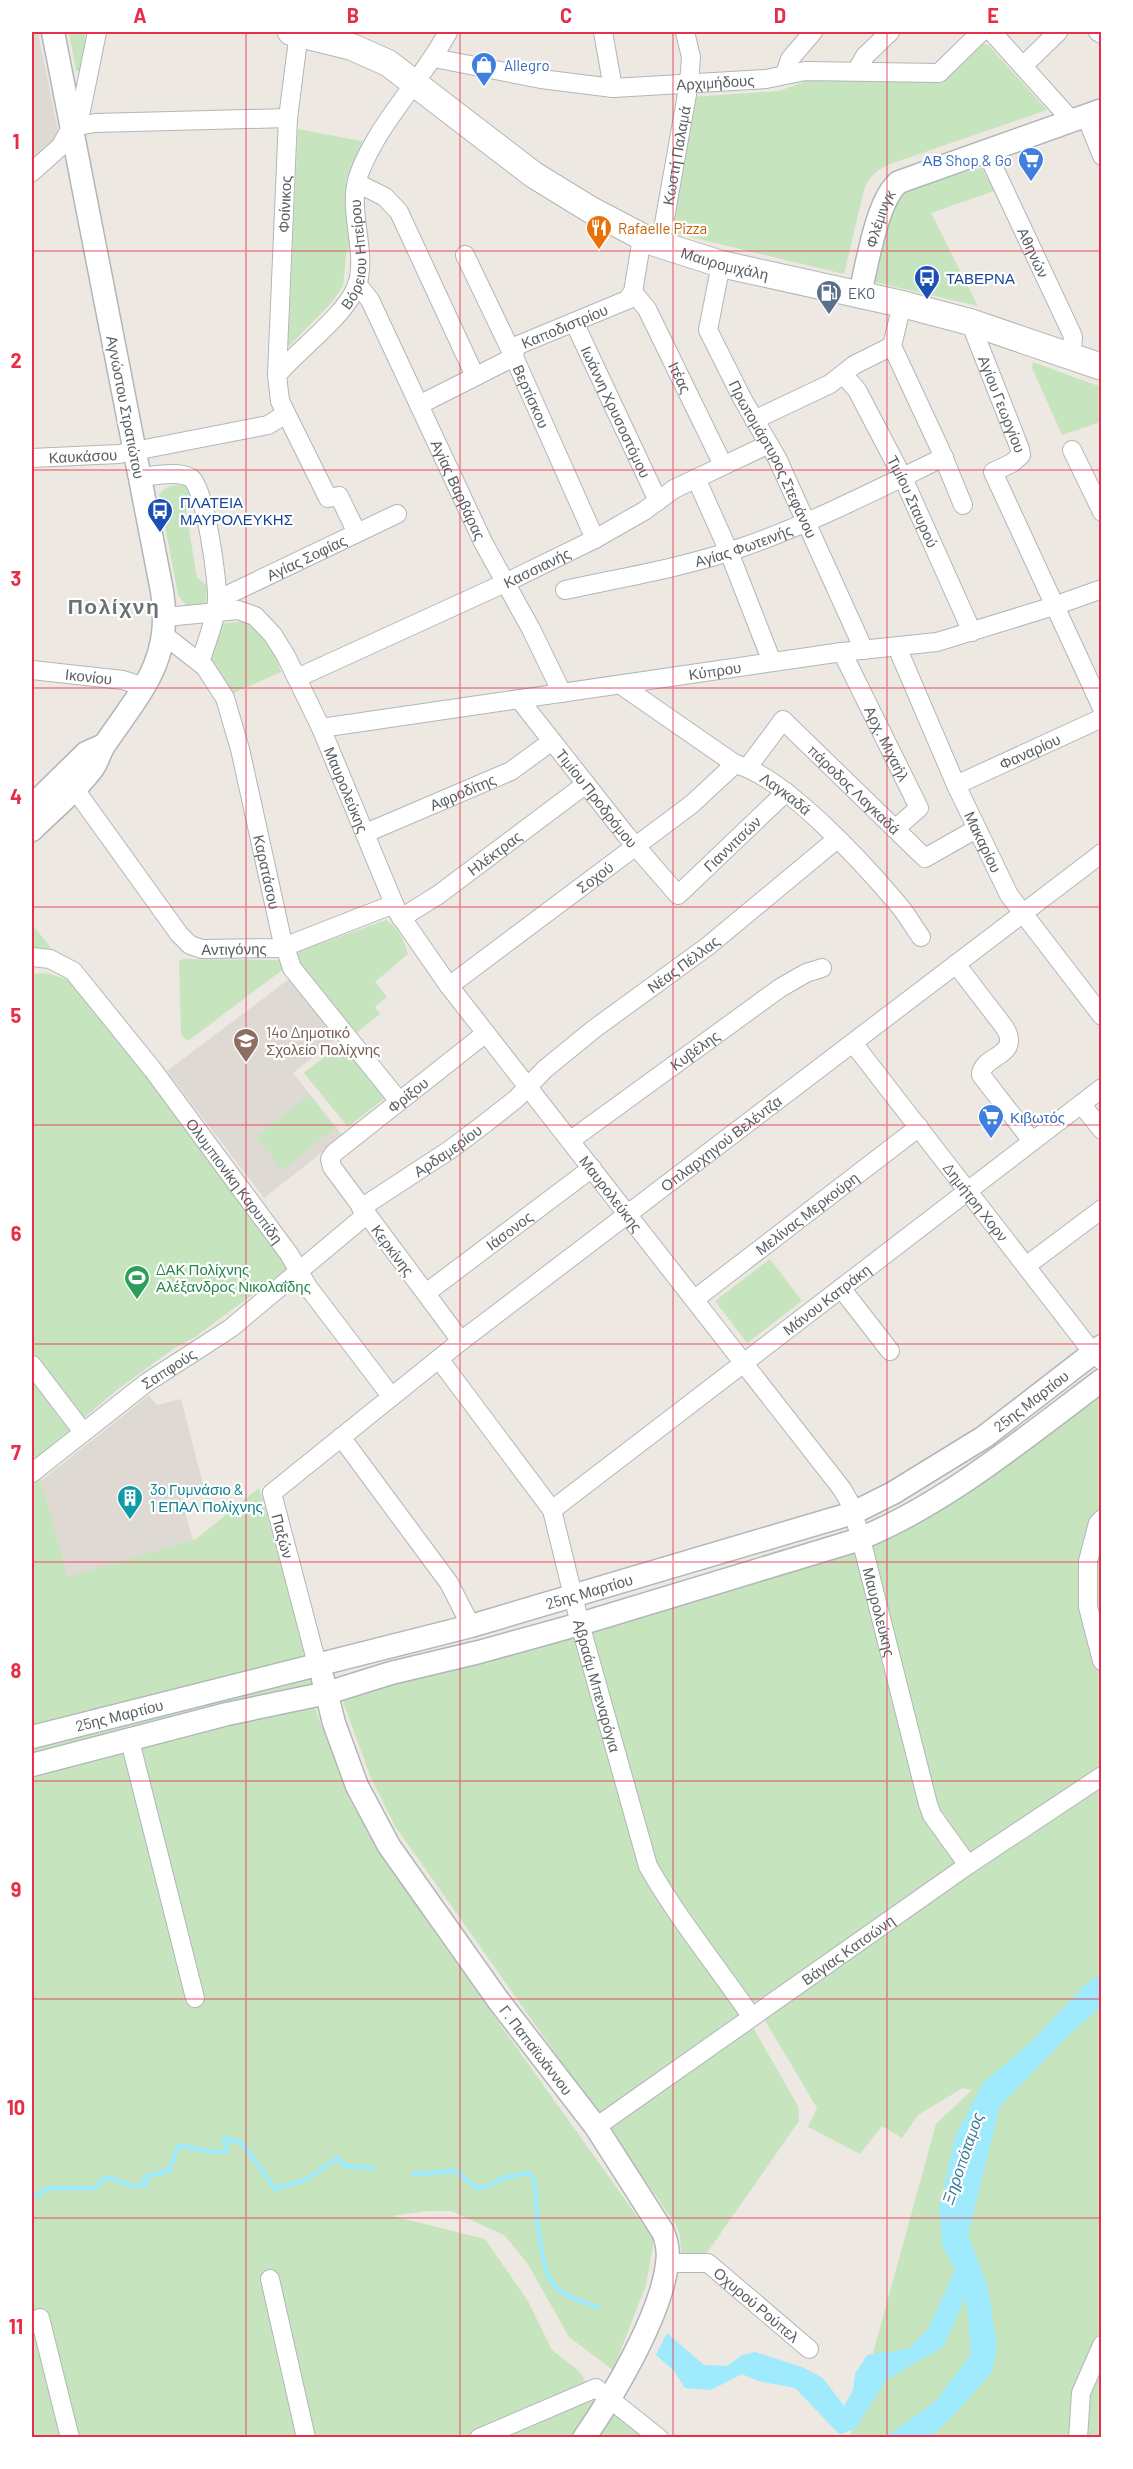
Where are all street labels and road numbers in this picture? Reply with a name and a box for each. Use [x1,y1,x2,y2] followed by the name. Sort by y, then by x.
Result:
[676,71,755,93] street label: Αρχιμήδους
[658,104,694,206] street label: Κωστή Παλαμά
[274,175,295,233] street label: Φοίνικος
[862,186,899,249] street label: Φλέμινγκ
[337,199,369,313] street label: Βόρειου Ηπείρου
[1014,224,1053,280] street label: Αθηνών
[679,243,770,283] street label: Μαυρομιχάλη
[519,300,610,352] street label: Καποδιστρίου
[103,334,149,480] street label: Αγνώστου Στρατιώτου
[577,343,655,480] street label: Ιωάννη Χρυσοστόμου
[975,353,1029,455] street label: Αγίου Γεωργίου
[665,359,696,396] street label: Ιτέας
[509,362,553,431] street label: Βερτίσκου
[726,377,821,541] street label: Πρωτομάρτυρος Στεφάνου
[427,437,490,543] street label: Αγίας Βαρβάρας
[48,445,118,466] street label: Καυκάσου
[884,452,942,550] street label: Τιμίου Σταυρού
[693,520,795,570] street label: Αγίας Φωτεινής
[264,531,349,584] street label: Αγίας Σοφίας
[500,544,573,591] street label: Κασσιανής
[687,658,742,683] street label: Κύπρου
[64,665,113,688] street label: Ικονίου
[861,703,913,784] street label: Αρχ. Μιχαήλ
[996,729,1063,773] street label: Φαναρίου
[804,740,904,838] street label: πάροδος Λαγκαδά
[321,744,372,835] street label: Μαυρολεύκης
[552,745,642,851] street label: Τιμίου Προδρόμου
[757,768,815,819] street label: Λαγκαδά
[427,770,498,814] street label: Αφροδίτης
[961,808,1006,875] street label: Μακαρίου
[700,812,764,875] street label: Γιαννιτσών
[464,827,525,879] street label: Ηλέκτρας
[250,833,284,911] street label: Καρατάσου
[573,857,617,896] street label: Σοχού
[644,932,723,996] street label: Νέας Πέλλας
[201,939,267,958] street label: Αντιγόνης
[667,1026,723,1074] street label: Κυβέλης
[384,1073,432,1116] street label: Φρίξου
[657,1091,785,1195] street label: Οπλαρχηγού Βελέντζα
[183,1115,287,1247] street label: Ολυμπιονίκη Καρυπίδη
[410,1120,485,1180] street label: Αρδαμερίου
[576,1152,646,1235] street label: Μαυρολεύκης
[940,1159,1012,1245] street label: Δημήτρη Χορν
[752,1168,862,1258] street label: Μελίνας Μερκούρη
[482,1207,536,1254] street label: Ιάσoνος
[368,1221,418,1279] street label: Κερκίνης
[779,1260,874,1339] street label: Μάνου Κατράκη
[138,1344,199,1393] street label: Σαπφούς
[990,1366,1072,1435] street label: 25ης Μαρτίου
[268,1512,298,1560] street label: Παξών
[859,1565,899,1658] street label: Μαυρολεύκης
[544,1570,635,1612] street label: 25ης Μαρτίου
[570,1617,625,1754] street label: Αβραάμ Μπεναρόγια
[74,1695,165,1735] street label: 25ης Μαρτίου
[798,1911,898,1989] street label: Βάγιας Κατσώνη
[496,2001,577,2098] street label: Γ. Παπαϊωάννου
[710,2263,803,2346] street label: Οχυρού Ρούπελ

